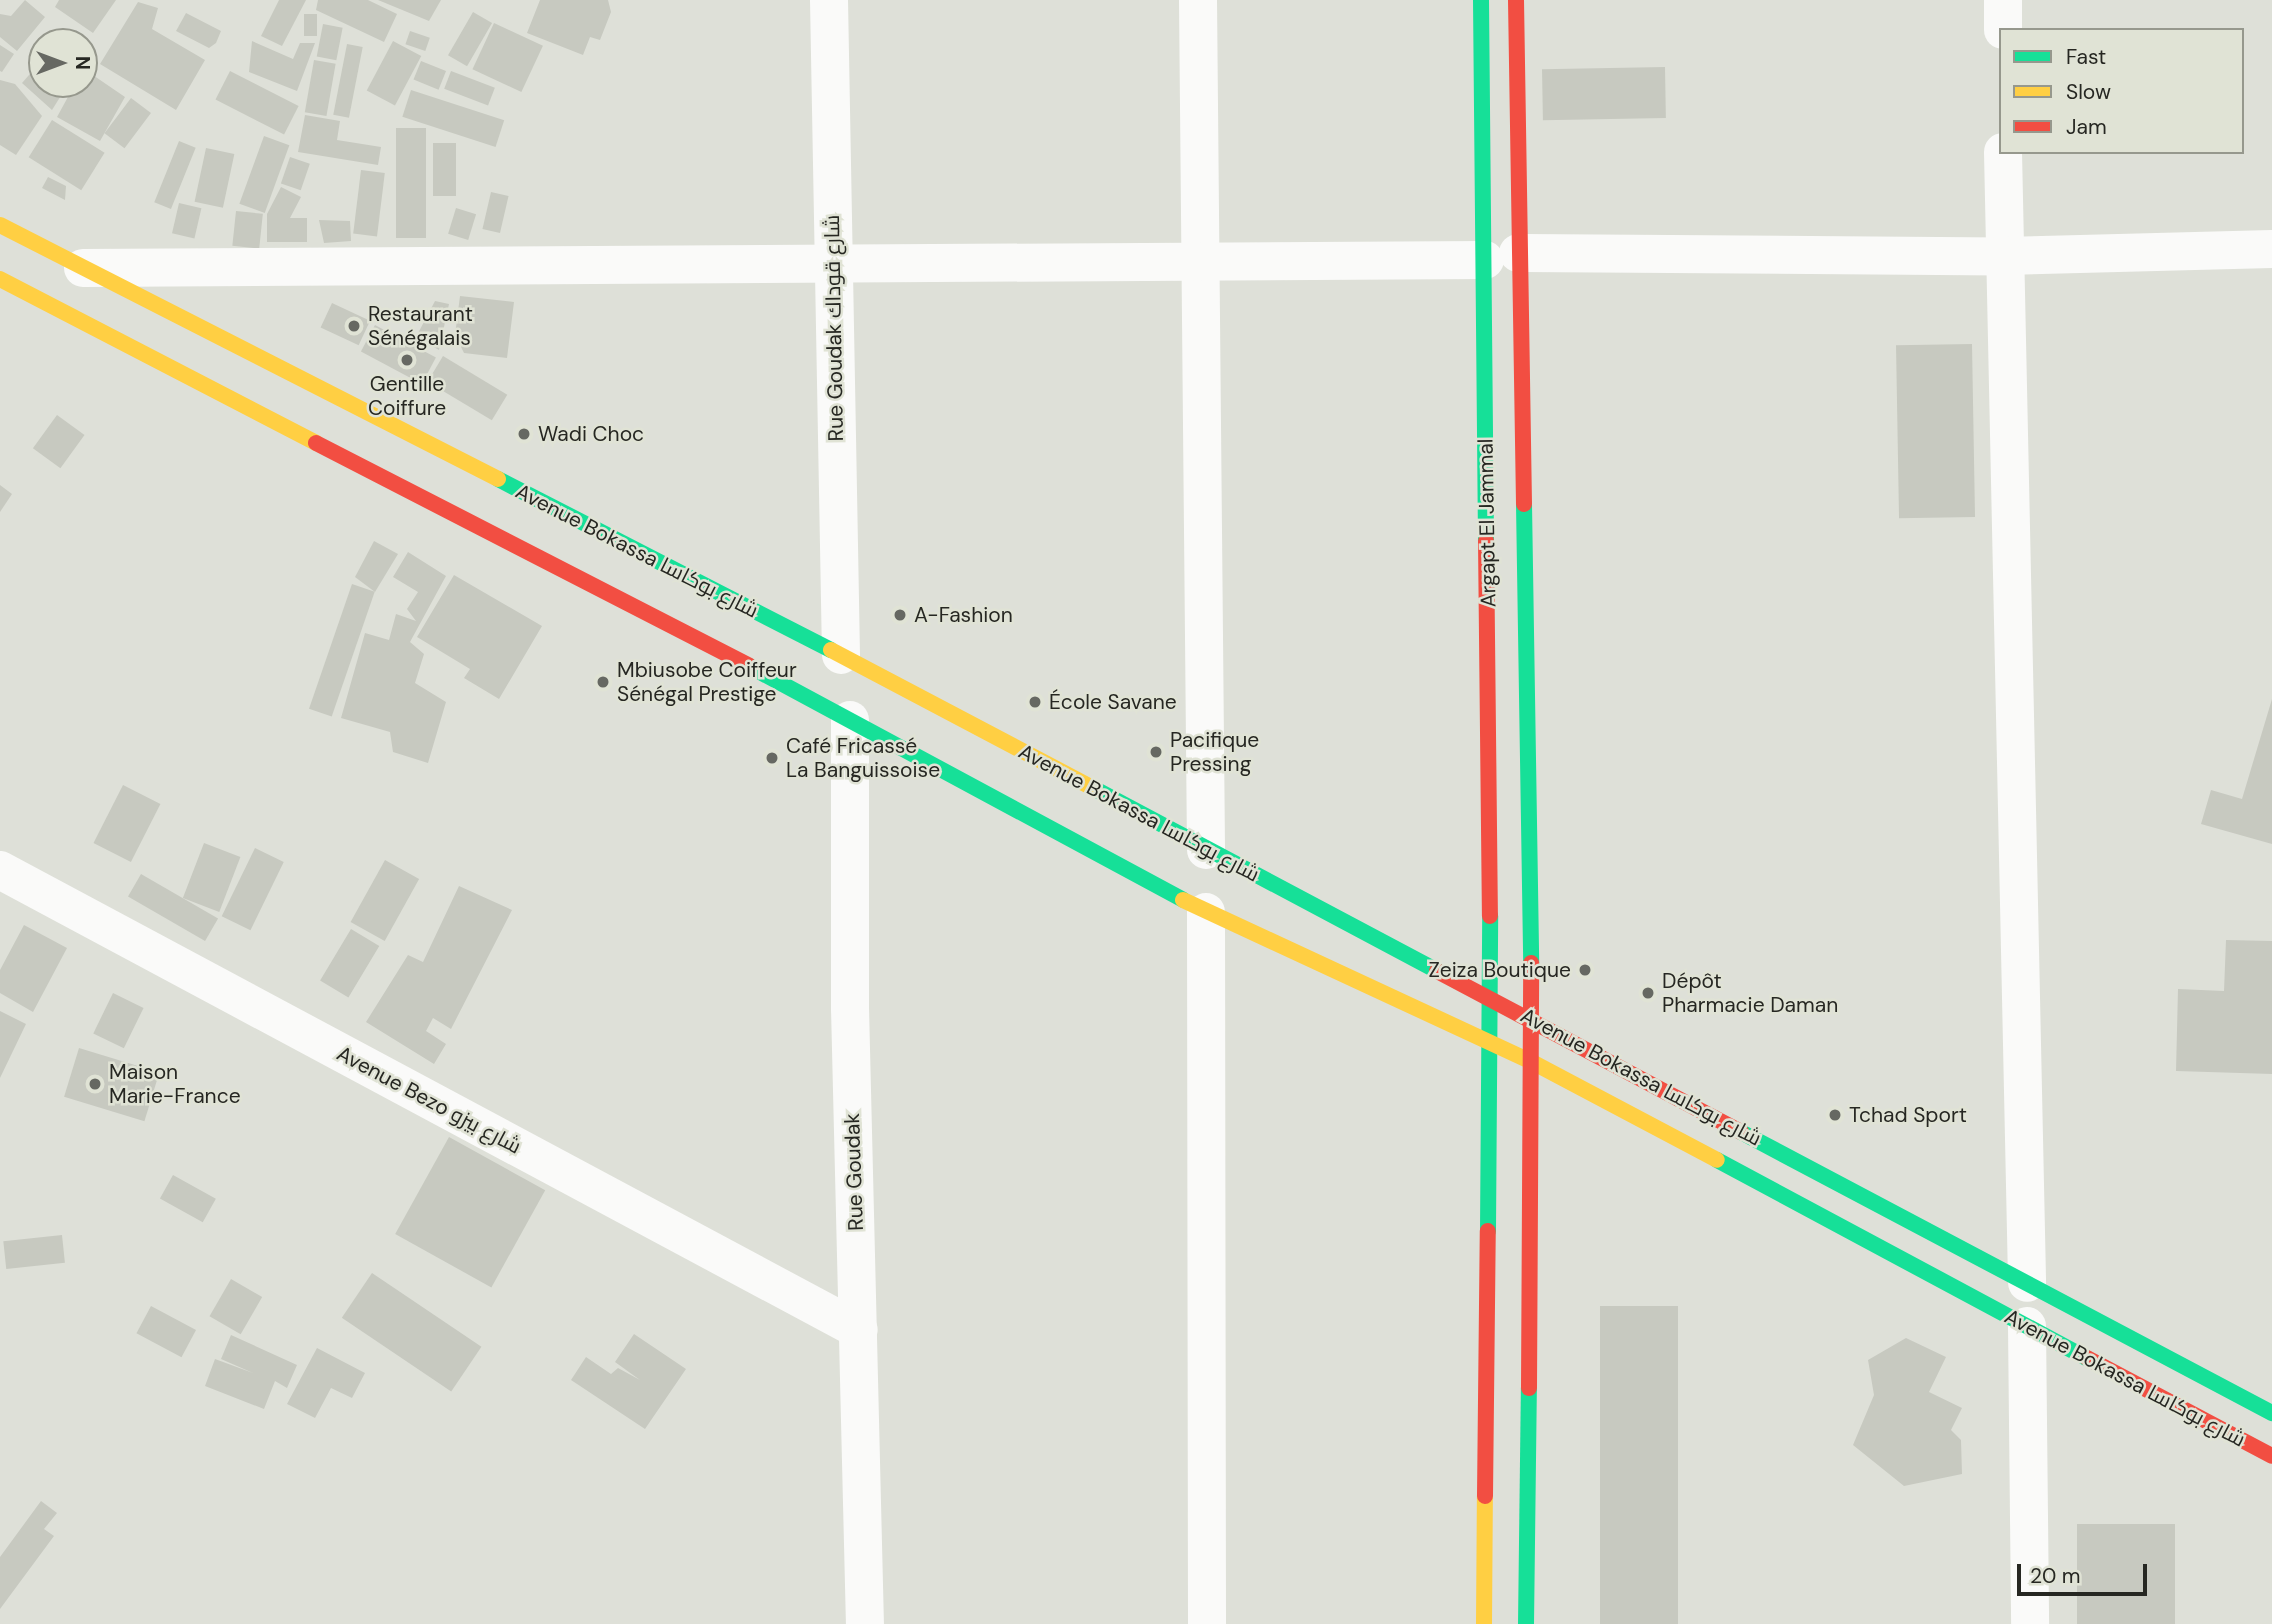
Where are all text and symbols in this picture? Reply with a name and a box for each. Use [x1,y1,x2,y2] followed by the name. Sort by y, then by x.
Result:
[28,28,98,98] north arrow
[1999,28,2244,154] legend
[2066,43,2106,71] text: Fast
[70,56,95,70] text: N
[2066,78,2111,106] text: Slow
[2066,113,2107,141] text: Jam
[819,215,849,441] street label: Rue Goudak شارع قوداك
[368,301,473,351] place label: Restaurant Sénégalais
[346,318,362,334] marker: Restaurant Sénégalais
[399,352,415,368] marker: Gentille Coiffure
[368,371,446,421] place label: Gentille Coiffure
[538,421,644,447] place label: Wadi Choc
[516,426,532,442] marker: Wadi Choc
[1473,438,1501,608] street label: Argapt El Jammal
[511,479,763,623] street label: Avenue Bokassa شارع بوكاسا
[914,602,1013,628] place label: A-Fashion
[892,607,908,623] marker: A-Fashion
[617,657,797,707] place label: Mbiusobe Coiffeur Sénégal Prestige
[595,674,611,690] marker: Mbiusobe Coiffeur Sénégal Prestige
[1049,689,1177,715] place label: École Savane
[1027,694,1043,710] marker: École Savane
[1170,727,1259,777] place label: Pacifique Pressing
[786,733,940,783] place label: Café Fricassé La Banguissoise
[1014,739,1264,887] street label: Avenue Bokassa شارع بوكاسا
[1148,744,1164,760] marker: Pacifique Pressing
[764,750,780,766] marker: Café Fricassé La Banguissoise
[1428,957,1571,983] place label: Zeiza Boutique
[1577,962,1593,978] marker: Zeiza Boutique
[1662,968,1838,1018] place label: Dépôt Pharmacie Daman
[1640,985,1656,1001] marker: Dépôt Pharmacie Daman
[1516,1003,1766,1151] street label: Avenue Bokassa شارع بوكاسا
[333,1041,525,1159] street label: Avenue Bezo شارع بيزو
[109,1059,241,1109] place label: Maison Marie-France
[87,1076,103,1092] marker: Maison Marie-France
[1849,1102,1967,1128] place label: Tchad Sport
[1827,1107,1843,1123] marker: Tchad Sport
[839,1113,869,1231] street label: Rue Goudak
[2000,1304,2250,1452] street label: Avenue Bokassa شارع بوكاسا
[2020,1550,2150,1594] scale bar
[2030,1562,2081,1590] text: 20 m

